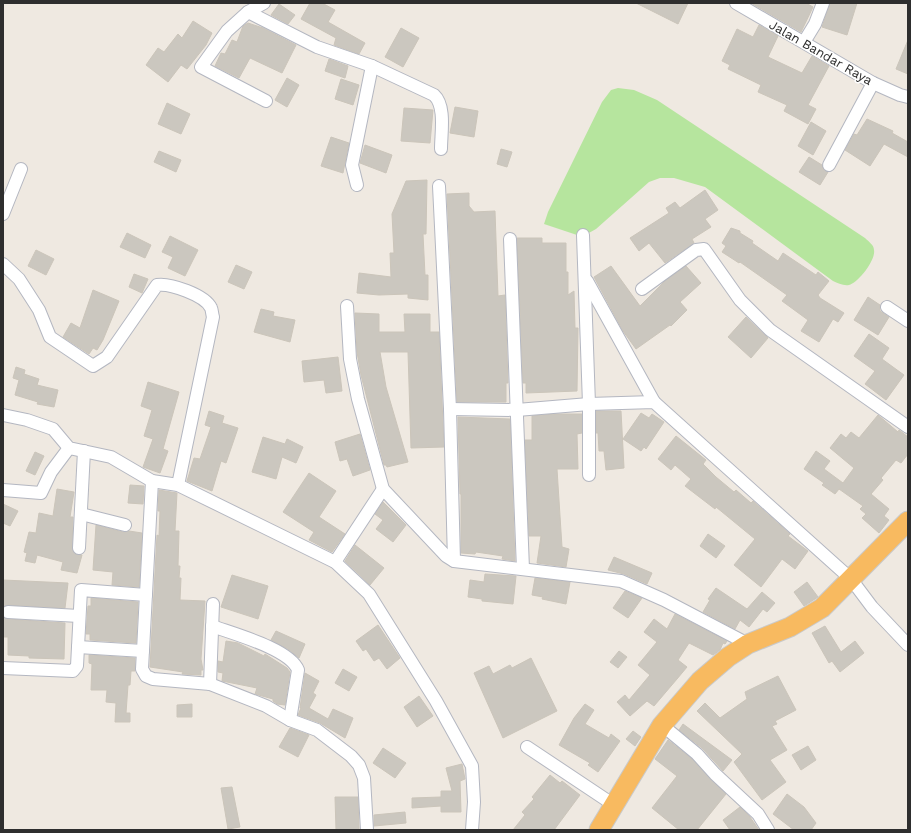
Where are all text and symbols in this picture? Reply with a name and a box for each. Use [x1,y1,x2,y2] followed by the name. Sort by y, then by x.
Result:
[766,17,876,88] street label: Jalan Bandar Raya

